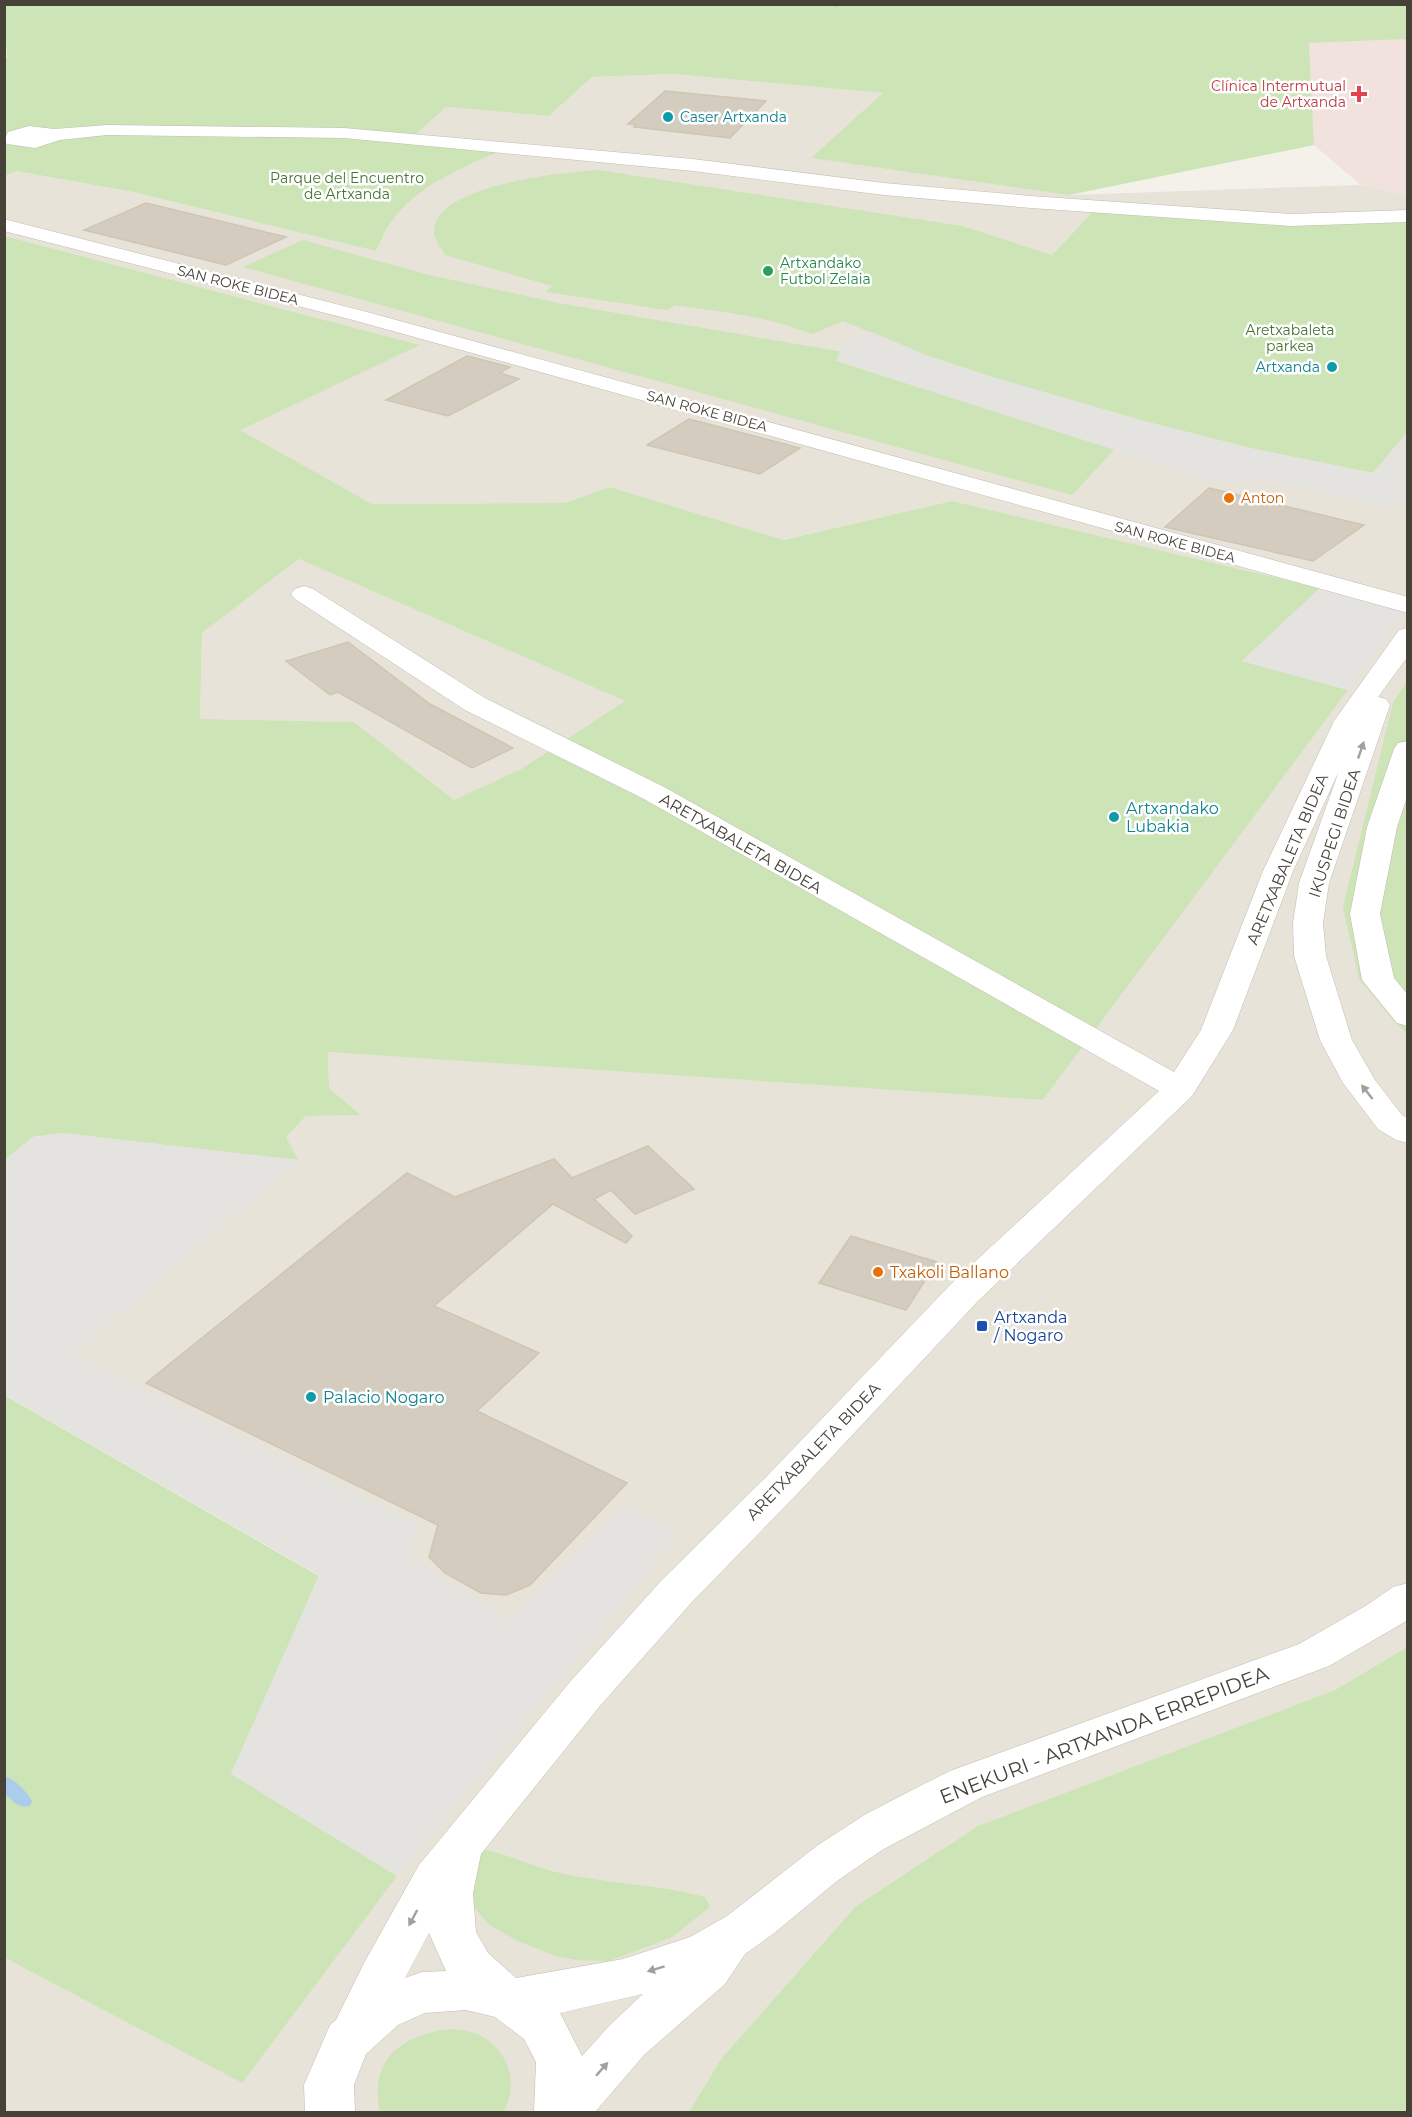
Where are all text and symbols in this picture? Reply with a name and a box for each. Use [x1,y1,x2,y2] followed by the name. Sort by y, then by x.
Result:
[1211,77,1346,111] place label: Clínica Intermutual de Artxanda
[1350,85,1368,103] marker: Clínica Intermutual de Artxanda
[680,108,787,126] place label: Caser Artxanda
[661,110,675,124] marker: Caser Artxanda
[270,169,424,203] park label: Parque del Encuentro de Artxanda
[780,254,871,288] place label: Artxandako Futbol Zelaia
[176,261,301,309] street label: SAN ROKE BIDEA
[761,264,775,278] marker: Artxandako Futbol Zelaia
[1246,321,1334,355] park label: Aretxabaleta parkea
[1256,358,1320,376] place label: Artxanda
[1325,360,1339,374] marker: Artxanda
[645,386,770,436] street label: SAN ROKE BIDEA
[1241,489,1284,507] place label: Anton
[1222,491,1236,505] marker: Anton
[1113,517,1238,567] street label: SAN ROKE BIDEA
[1356,741,1366,759] one-way arrow
[1305,766,1364,900] street label: IKUSPEGI BIDEA
[1243,770,1332,948] street label: ARETXABALETA BIDEA
[656,789,826,898] street label: ARETXABALETA BIDEA
[1126,799,1219,836] place label: Artxandako Lubakia
[1107,810,1121,824] marker: Artxandako Lubakia
[1360,1084,1373,1100] one-way arrow
[890,1263,1009,1282] place label: Txakoli Ballano
[871,1265,885,1279] marker: Txakoli Ballano
[993,1308,1068,1345] place label: Artxanda / Nogaro
[975,1319,989,1333] marker: Artxanda / Nogaro
[743,1378,884,1524] street label: ARETXABALETA BIDEA
[323,1388,445,1407] place label: Palacio Nogaro
[304,1390,318,1404] marker: Palacio Nogaro
[936,1661,1272,1809] street label: ENEKURI - ARTXANDA ERREPIDEA
[408,1910,418,1927] one-way arrow
[647,1965,665,1974] one-way arrow
[596,2061,609,2076] one-way arrow

